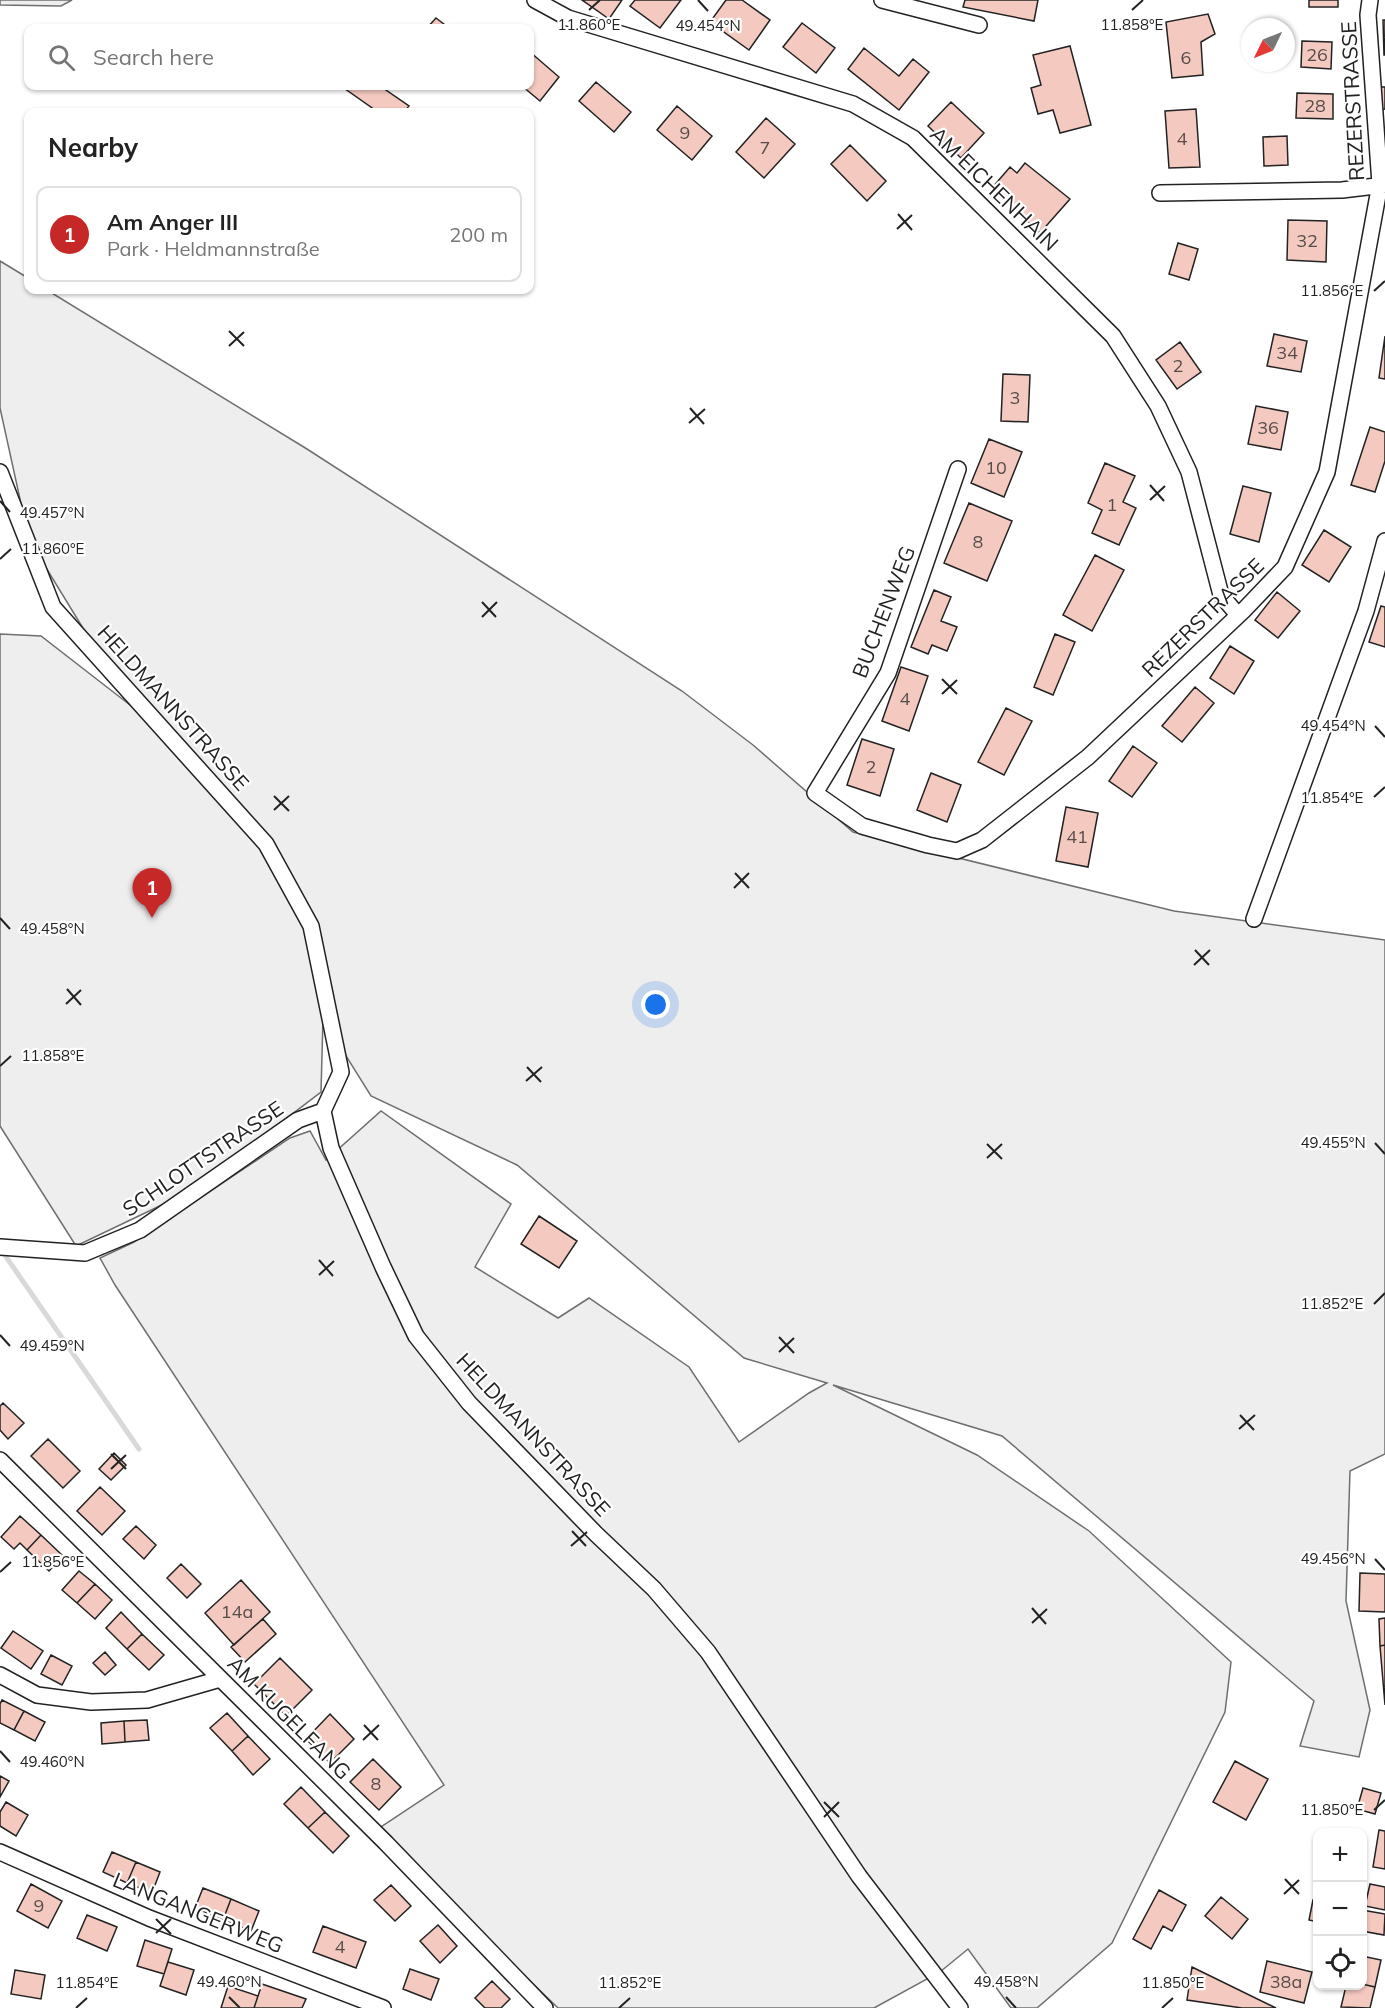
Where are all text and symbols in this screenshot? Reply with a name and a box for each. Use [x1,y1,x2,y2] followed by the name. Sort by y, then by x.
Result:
[558,15,621,34] text: 11.860°E
[1101,15,1164,34] text: 11.858°E
[675,16,741,35] text: 49.454°N
[1241,18,1295,72] north arrow
[1335,21,1369,182] street label: REZERSTRASSE
[24,24,534,90] search box
[45,41,78,74] icon: search
[93,43,214,71] text: Search here
[1306,43,1328,66] house number: 26
[1181,46,1191,69] house number: 6
[1304,94,1326,117] house number: 28
[680,121,690,144] house number: 9
[925,121,1064,256] street label: AM EICHENHAIN
[1177,127,1188,150] house number: 4
[48,131,138,164] text: Nearby
[760,136,770,159] house number: 7
[107,208,238,236] text: Am Anger III
[64,222,76,247] text: 1
[449,222,508,247] text: 200 m
[1296,229,1318,252] house number: 32
[107,236,320,261] text: Park · Heldmannstraße
[1301,281,1364,300] text: 11.856°E
[1276,341,1298,364] house number: 34
[1173,354,1183,377] house number: 2
[1010,386,1020,409] house number: 3
[1257,416,1279,439] house number: 36
[985,456,1007,479] house number: 10
[1107,493,1117,516] house number: 1
[19,503,85,522] text: 49.457°N
[973,530,983,553] house number: 8
[22,539,85,558] text: 11.860°E
[846,542,920,681] street label: BUCHENWEG
[1136,552,1269,682] street label: REZERSTRASSE
[93,619,255,796] street label: HELDMANNSTRASSE
[900,687,911,710] house number: 4
[1300,716,1366,735] text: 49.454°N
[866,755,876,778] house number: 2
[1301,788,1364,807] text: 11.854°E
[1066,825,1088,848] house number: 41
[132,868,172,918] pin: 1
[19,919,85,938] text: 49.458°N
[641,990,670,1019] your location
[22,1046,85,1065] text: 11.858°E
[117,1095,288,1222] street label: SCHLOTTSTRASSE
[1300,1133,1366,1152] text: 49.455°N
[1301,1294,1364,1313] text: 11.852°E
[19,1336,85,1355] text: 49.459°N
[451,1347,616,1521] street label: HELDMANNSTRASSE
[1300,1549,1366,1568] text: 49.456°N
[22,1552,85,1571] text: 11.856°E
[221,1600,253,1623] house number: 14a
[223,1650,357,1784] street label: AM KUGELFANG
[19,1752,85,1771] text: 49.460°N
[371,1772,381,1795] house number: 8
[1301,1800,1364,1819] text: 11.850°E
[1313,1828,1367,1990] map controls
[1313,1828,1367,1882] button: +
[109,1866,287,1958] street label: LANGANGERWEG
[1313,1882,1367,1936] button: −
[34,1894,44,1917] house number: 9
[335,1935,346,1958] house number: 4
[1313,1936,1367,1990] button: locate
[1270,1970,1302,1993] house number: 38a
[196,1972,262,1991] text: 49.460°N
[973,1972,1039,1991] text: 49.458°N
[56,1973,119,1992] text: 11.854°E
[599,1973,662,1992] text: 11.852°E
[1142,1973,1205,1992] text: 11.850°E

